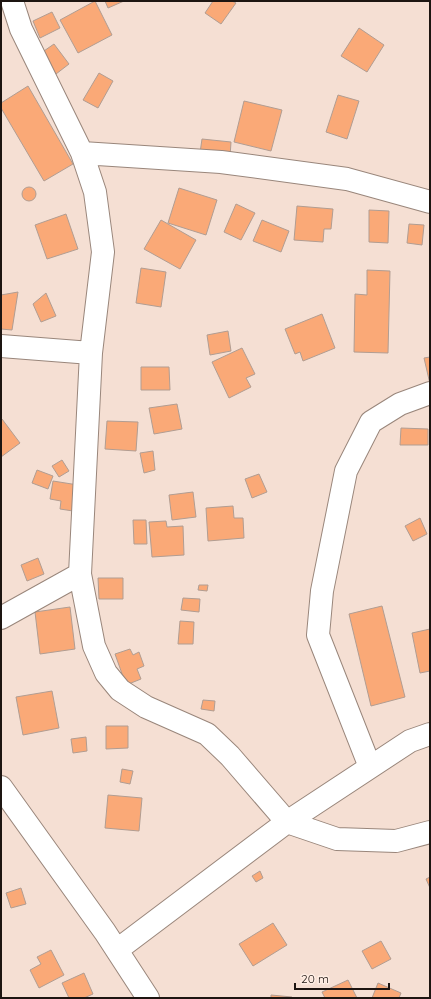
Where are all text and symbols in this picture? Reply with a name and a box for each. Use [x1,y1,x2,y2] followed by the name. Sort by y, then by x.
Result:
[295,965,389,991] scale bar
[301,971,329,986] text: 20 m

